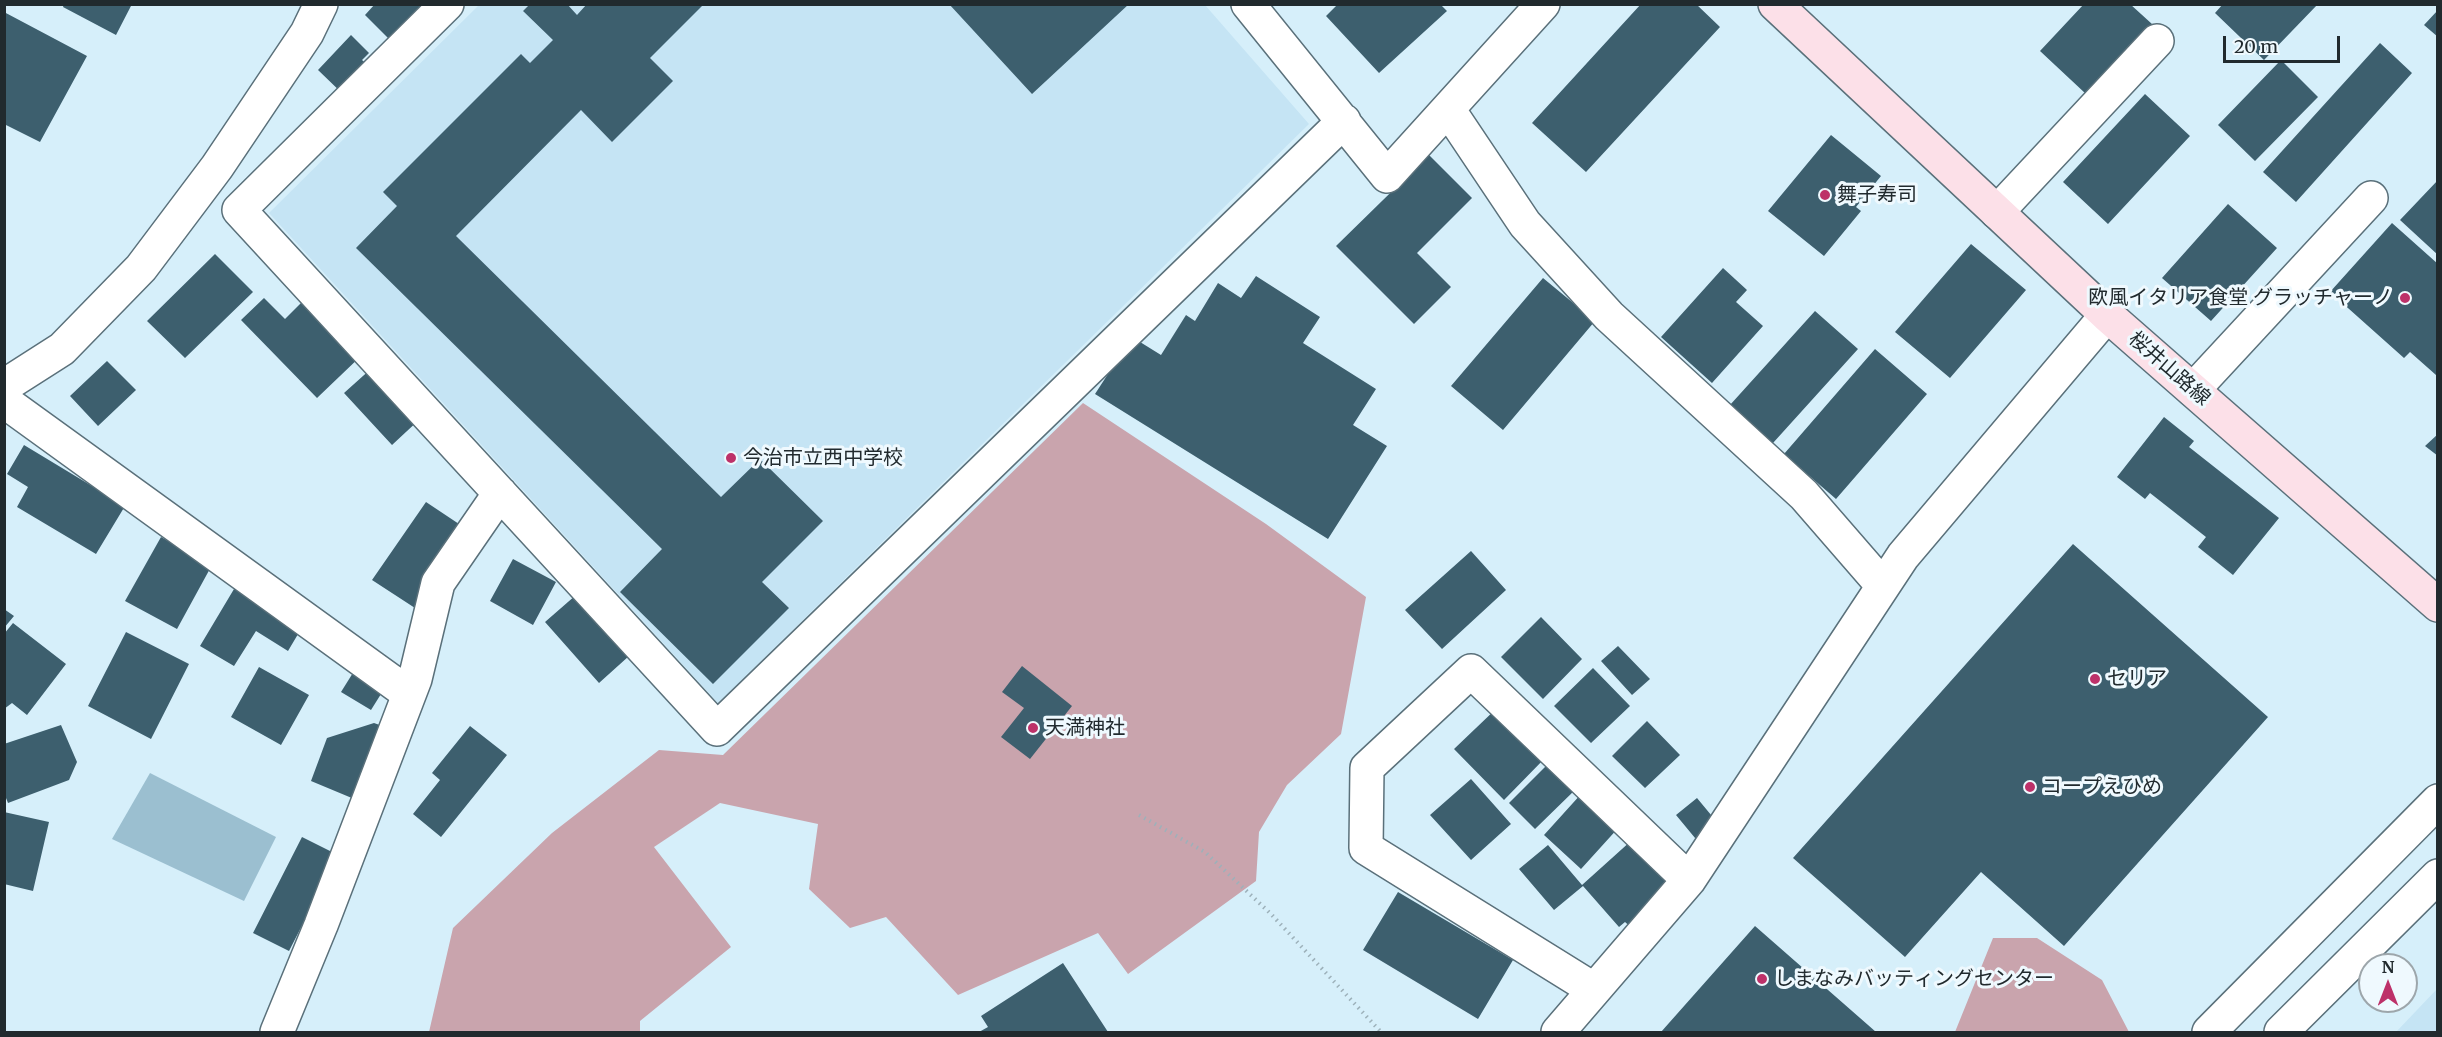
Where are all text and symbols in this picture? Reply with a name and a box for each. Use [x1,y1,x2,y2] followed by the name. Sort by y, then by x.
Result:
[2226,24,2343,62] scale bar
[2234,35,2278,58] text: 20 m
[1837,183,1917,207] place label: 舞子寿司
[1818,188,1832,202] marker: 舞子寿司
[2088,286,2393,310] place label: 欧風イタリア食堂 グラッチャーノ
[2398,291,2412,305] marker: 欧風イタリア食堂 グラッチャーノ
[2123,327,2215,411] street label: 桜井山路線
[743,446,903,470] place label: 今治市立西中学校
[724,451,738,465] marker: 今治市立西中学校
[2107,667,2167,691] place label: セリア
[2088,672,2102,686] marker: セリア
[1045,716,1125,740] place label: 天満神社
[1026,721,1040,735] marker: 天満神社
[2042,775,2162,799] place label: コープえひめ
[2023,780,2037,794] marker: コープえひめ
[2358,953,2418,1013] north arrow
[2382,957,2394,977] text: N
[1774,967,2054,991] place label: しまなみバッティングセンター
[1755,972,1769,986] marker: しまなみバッティングセンター

